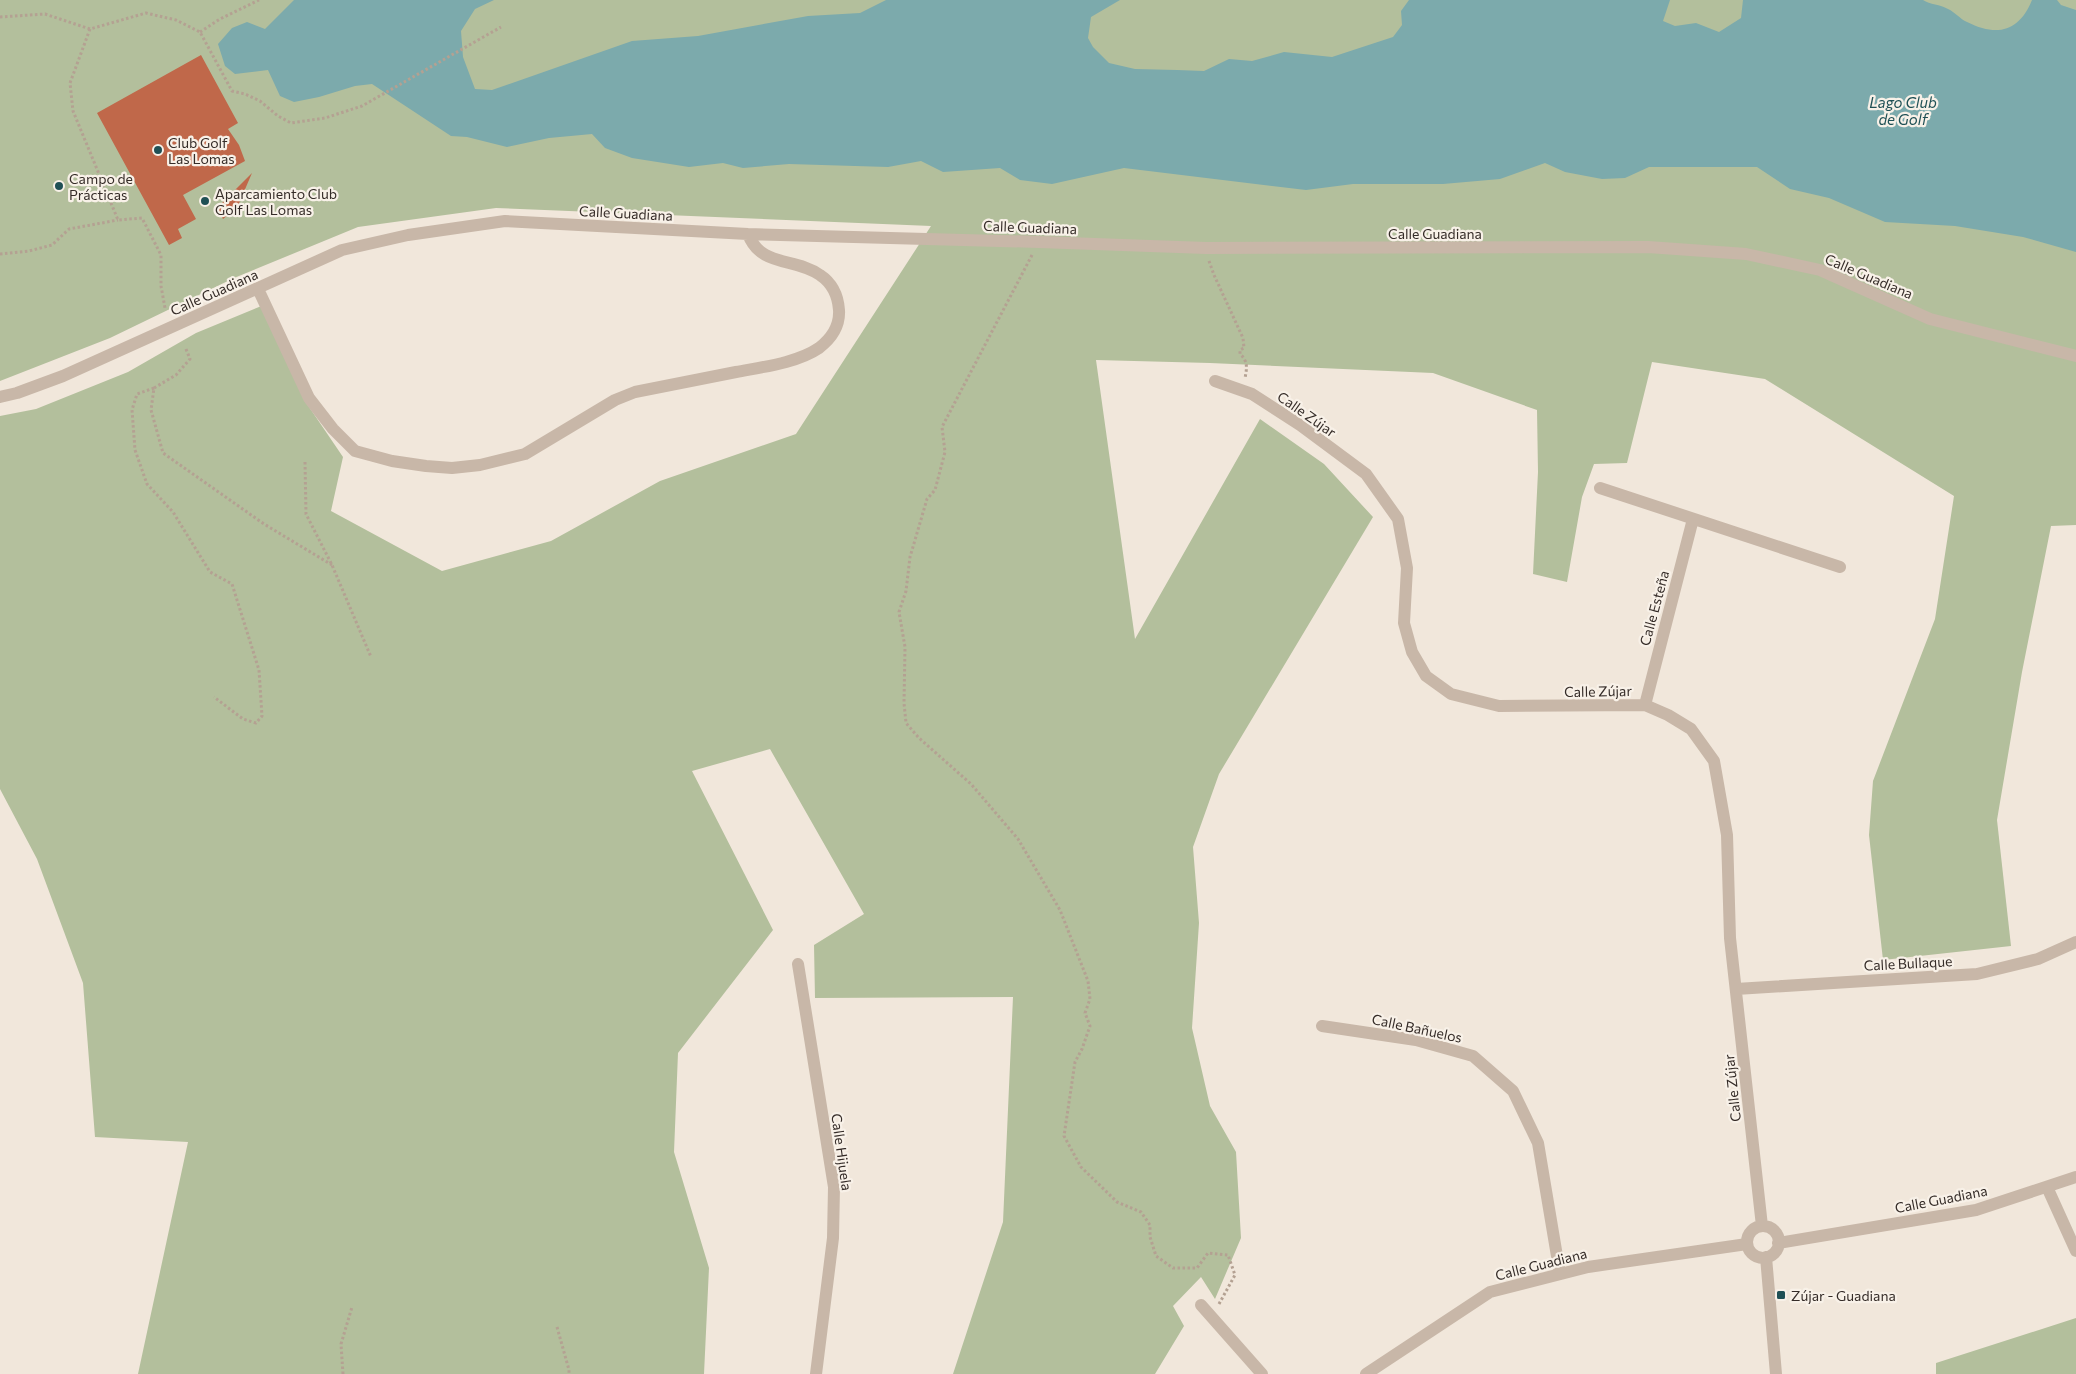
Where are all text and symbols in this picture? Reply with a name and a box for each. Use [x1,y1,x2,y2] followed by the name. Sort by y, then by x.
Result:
[1869,93,1937,128] water label: Lago Club de Golf
[168,134,235,167] place label: Club Golf Las Lomas
[152,144,164,156] marker: Club Golf Las Lomas
[69,170,133,203] place label: Campo de Prácticas
[53,180,65,192] marker: Campo de Prácticas
[215,185,337,218] place label: Aparcamiento Club Golf Las Lomas
[199,195,211,207] marker: Aparcamiento Club Golf Las Lomas
[579,202,673,224] street label: Calle Guadiana
[983,217,1077,237] street label: Calle Guadiana
[1388,225,1482,242] street label: Calle Guadiana
[1822,250,1916,302] street label: Calle Guadiana
[168,265,260,319] street label: Calle Guadiana
[1274,388,1340,441] street label: Calle Zújar
[1636,569,1672,647] street label: Calle Esteña
[1564,682,1632,700] street label: Calle Zújar
[1863,952,1953,974] street label: Calle Bullaque
[1370,1010,1464,1046] street label: Calle Bañuelos
[1720,1053,1744,1123] street label: Calle Zújar
[828,1112,856,1192] street label: Calle Hijuela
[1893,1182,1989,1216] street label: Calle Guadiana
[1493,1244,1589,1284] street label: Calle Guadiana
[1791,1287,1896,1304] place label: Zújar - Guadiana
[1775,1289,1787,1301] marker: Zújar - Guadiana

